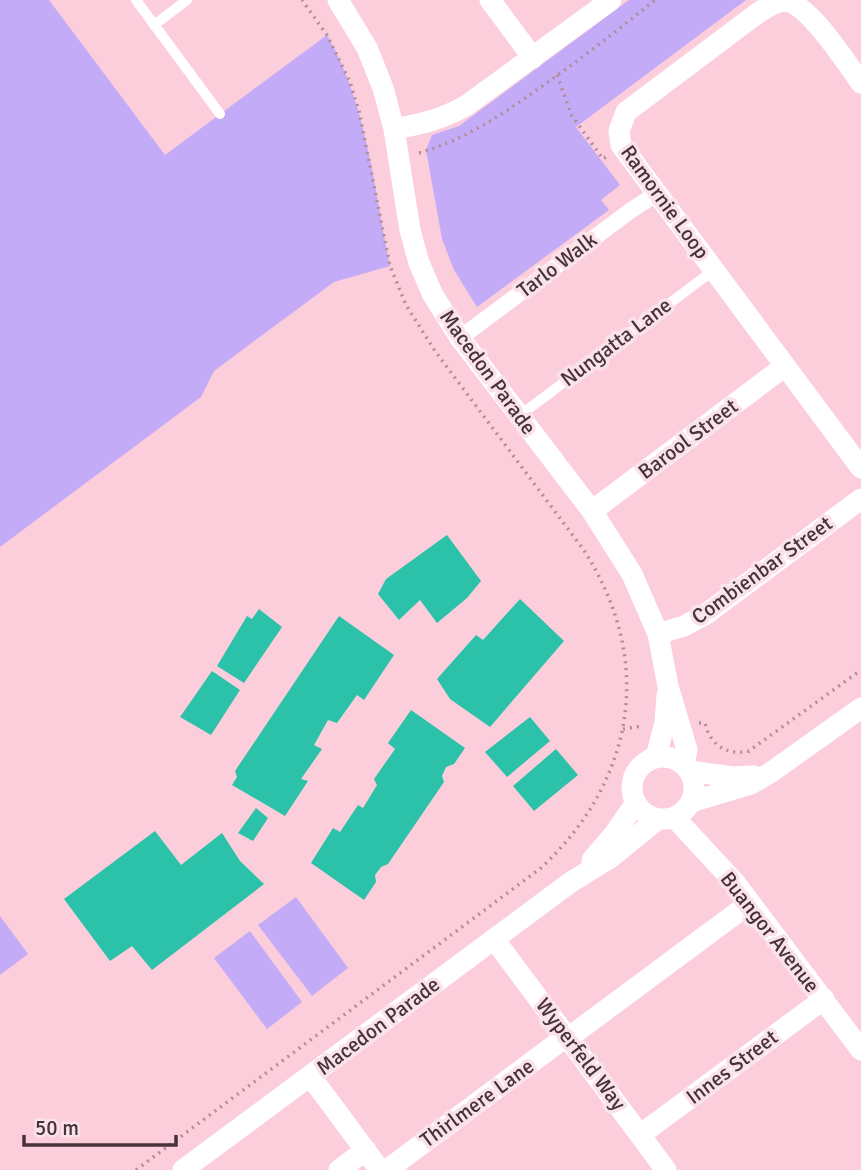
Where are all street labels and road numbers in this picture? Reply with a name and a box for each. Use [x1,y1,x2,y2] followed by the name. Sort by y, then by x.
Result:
[615,140,715,264] street label: Ramornie Loop
[512,226,602,303] street label: Tarlo Walk
[555,292,677,392] street label: Nungatta Lane
[434,305,542,439] street label: Macedon Parade
[633,393,743,485] street label: Barool Street
[687,510,837,630] street label: Combienbar Street
[715,866,825,998] street label: Buangor Avenue
[311,971,445,1081] street label: Macedon Parade
[530,993,632,1115] street label: Wyperfeld Way
[681,1024,783,1110] street label: Innes Street
[415,1053,539,1153] street label: Thirlmere Lane

